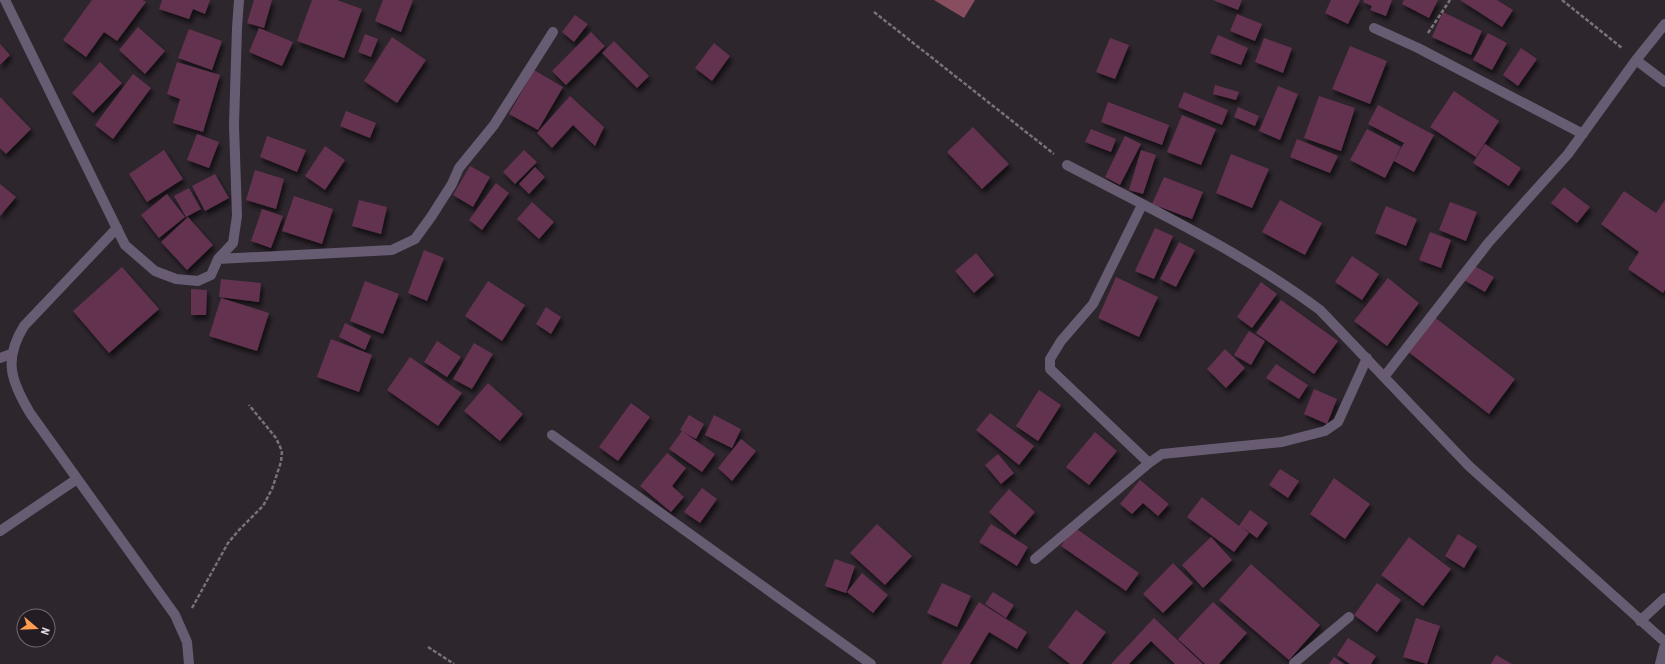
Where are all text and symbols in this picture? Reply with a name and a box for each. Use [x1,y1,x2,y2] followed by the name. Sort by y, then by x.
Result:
[16,608,56,648] north arrow
[38,626,52,637] text: N

